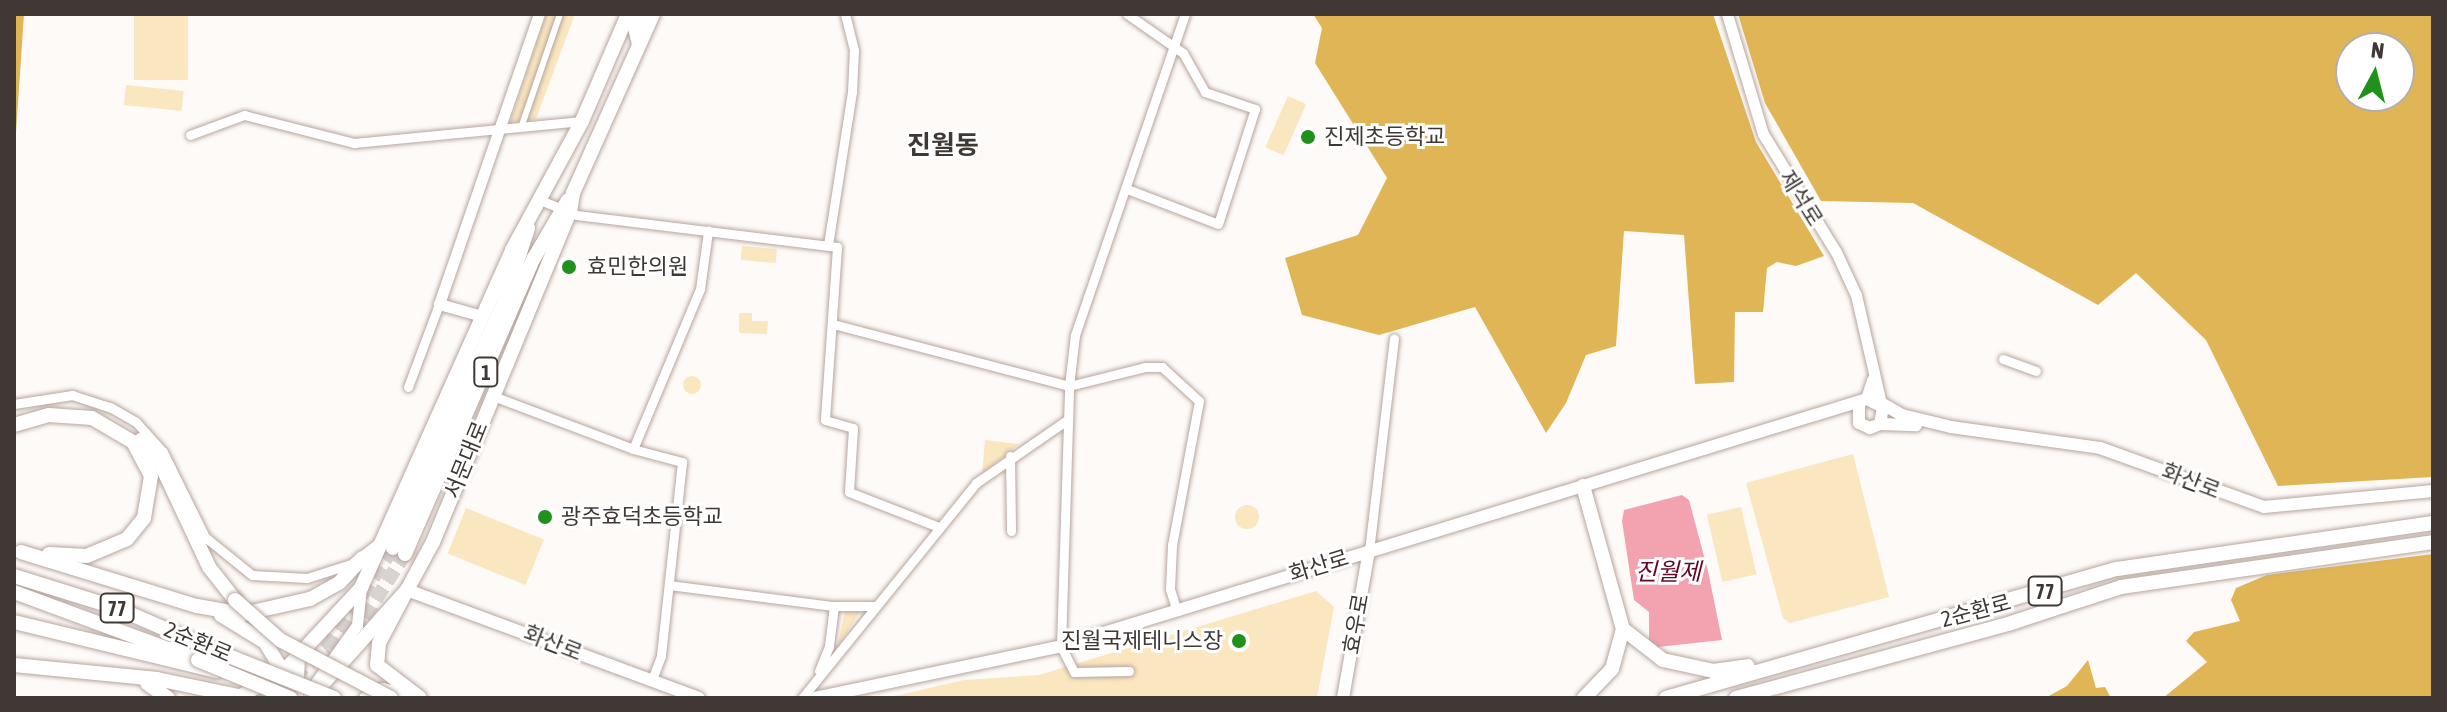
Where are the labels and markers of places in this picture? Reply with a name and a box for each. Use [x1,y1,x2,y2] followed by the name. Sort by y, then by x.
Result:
[1324,124,1445,150] place label: 진제초등학교
[1299,128,1317,146] marker: 진제초등학교
[587,254,688,280] place label: 효민한의원
[558,256,580,278] marker: 효민한의원
[561,504,723,530] place label: 광주효덕초등학교
[536,508,554,526] marker: 광주효덕초등학교
[1061,628,1223,654] place label: 진월국제테니스장
[1230,632,1248,650] marker: 진월국제테니스장

